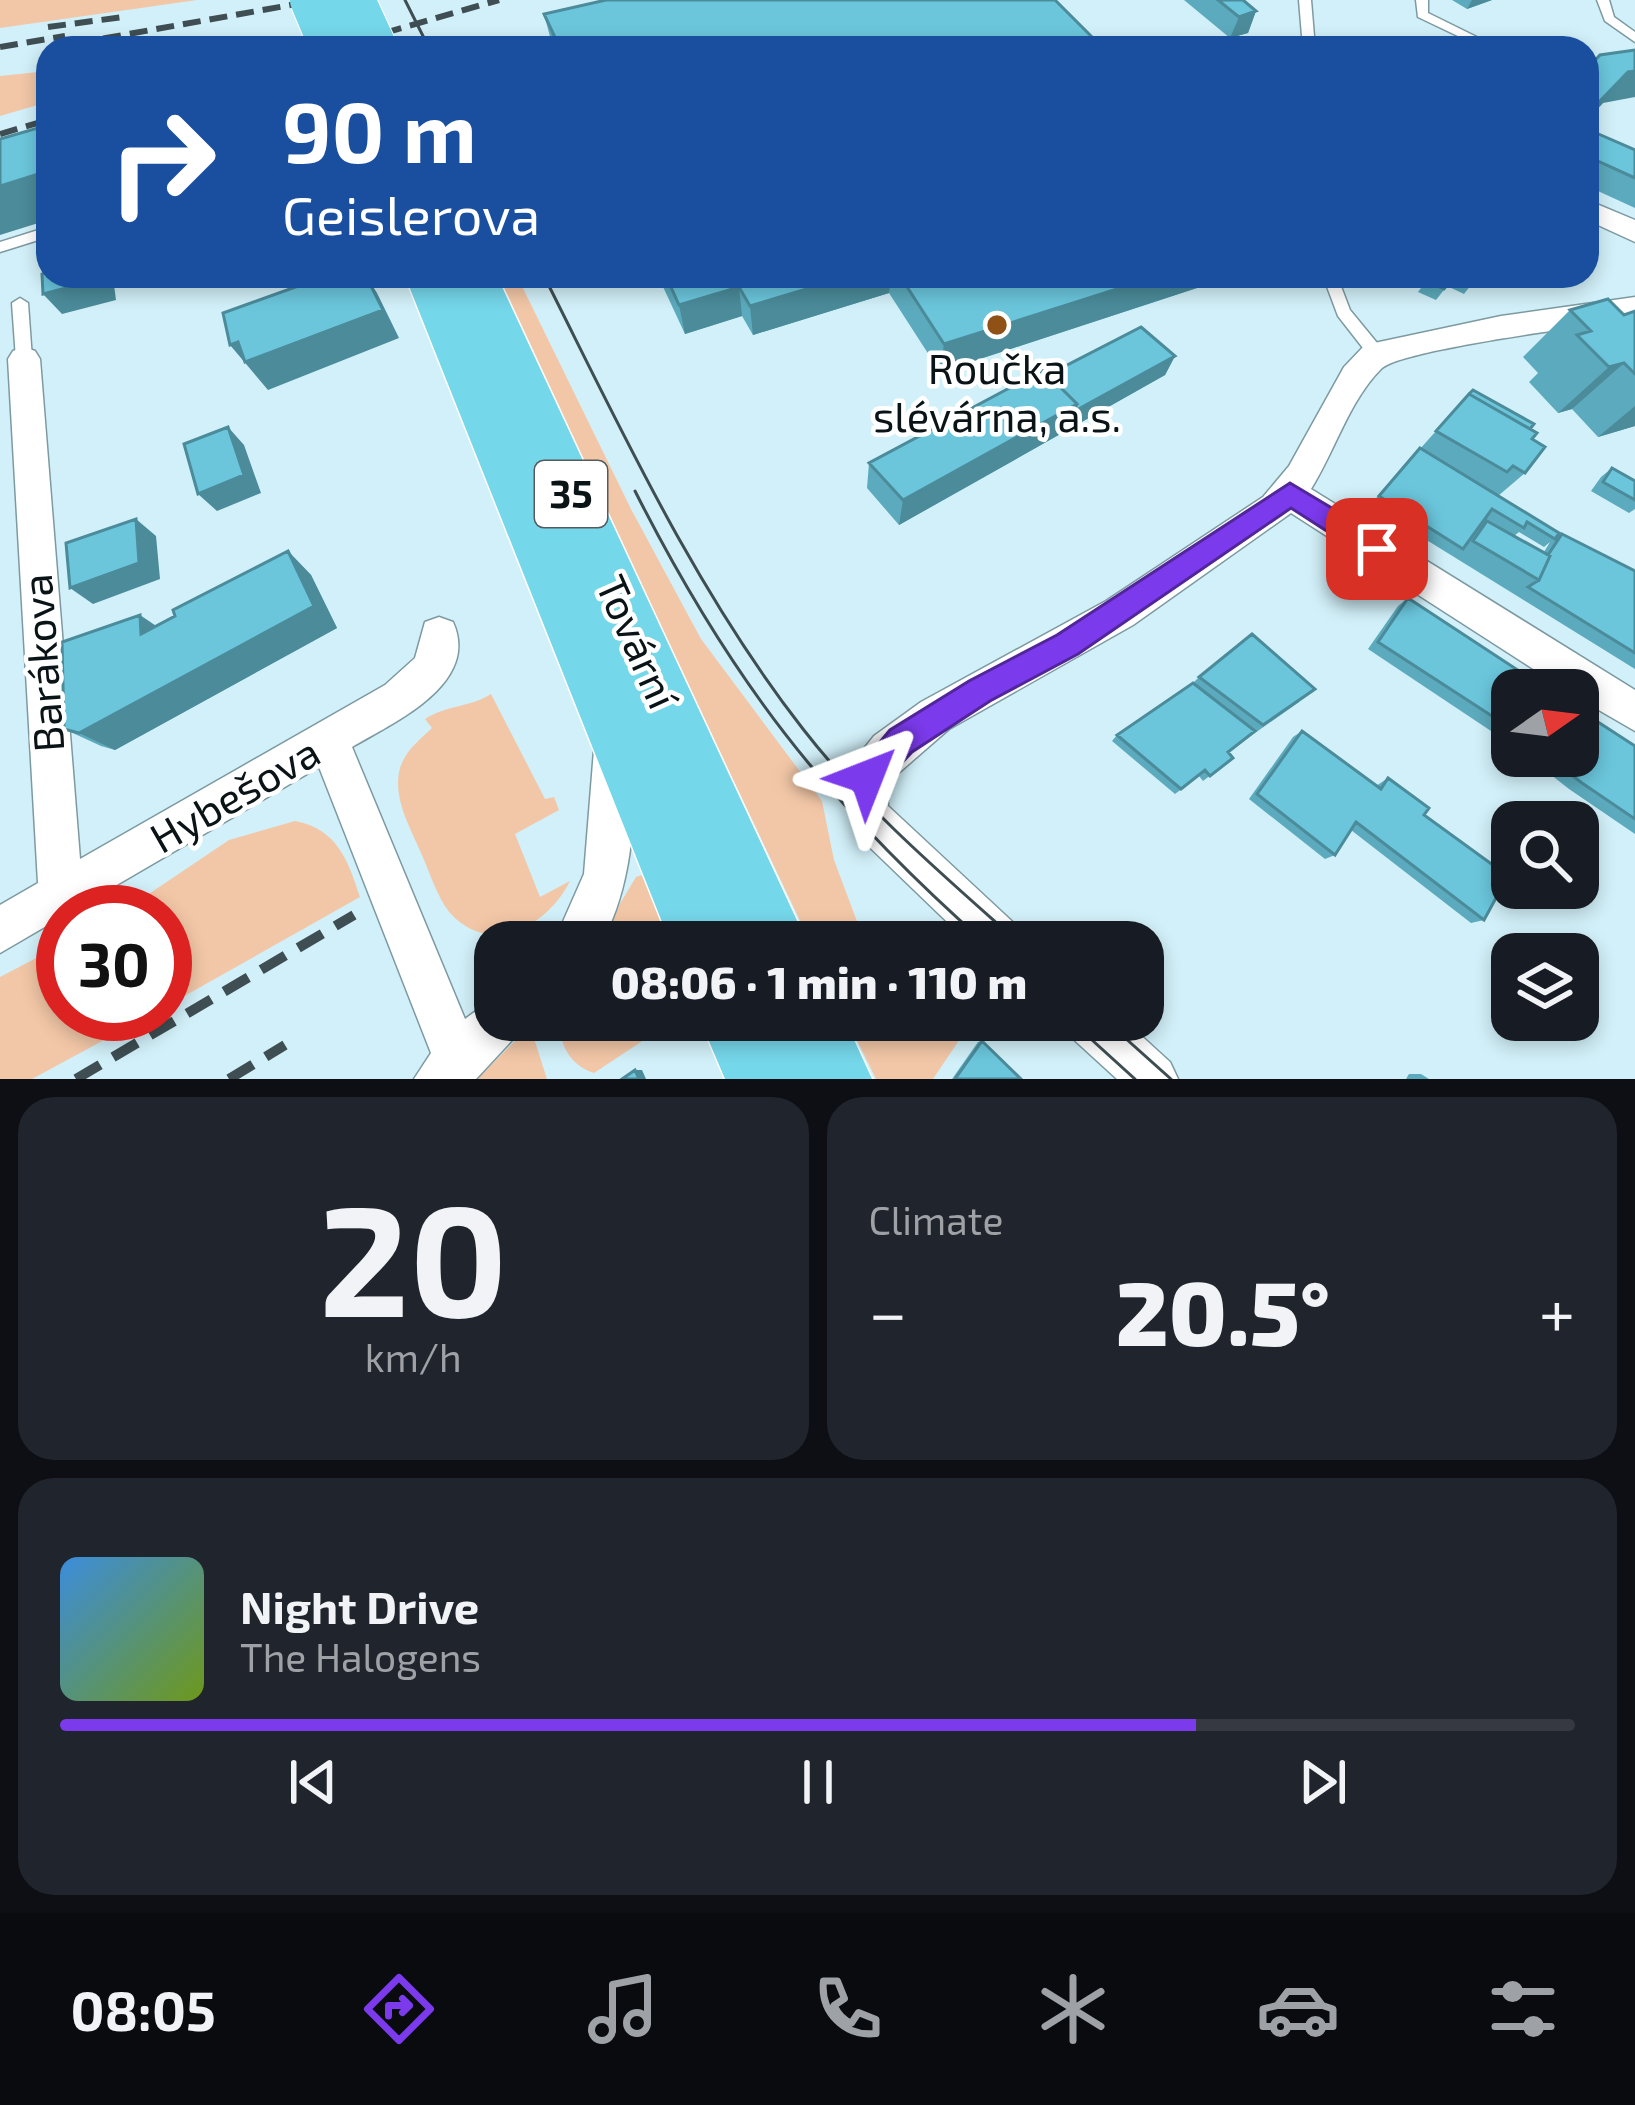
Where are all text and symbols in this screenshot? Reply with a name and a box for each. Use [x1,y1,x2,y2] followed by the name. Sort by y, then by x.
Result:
[282,79,477,180] text: 90 m
[84,84,240,240] icon: right
[282,181,540,246] text: Geislerova
[984,312,1010,338] marker: Roučka slévárna, a.s.
[873,342,1121,440] place label: Roučka slévárna, a.s.
[535,461,607,527] road number: 35
[1326,498,1428,600] pin
[1344,516,1410,582] icon: arrive
[587,567,691,717] street label: Tovární
[10,572,72,754] street label: Barákova
[1491,669,1599,777] north arrow
[1491,669,1599,1041] map controls
[804,714,930,840] position arrow
[141,725,327,862] street label: Hybešova
[1491,801,1599,909] button: search
[36,885,192,1041] speed limit sign: 30
[1491,933,1599,1041] button: layers
[611,954,1027,1008] text: 08:06 · 1 min · 110 m
[319,1161,508,1348] text: 20
[869,1196,1003,1243] text: Climate
[1116,1256,1330,1364] text: 20.5°
[869,1271,907,1350] text: −
[1539,1271,1575,1350] text: +
[365,1333,462,1380] text: km/h
[240,1579,479,1633] text: Night Drive
[240,1633,481,1680] text: The Halogens
[280,1749,346,1815] icon: previous
[785,1749,851,1815] icon: pause
[1290,1749,1356,1815] icon: next
[357,1967,441,2051] icon: directions
[581,1967,665,2051] icon: music
[806,1967,890,2051] icon: phone
[1031,1967,1115,2051] icon: climate
[1256,1967,1340,2051] icon: car
[1481,1967,1565,2051] icon: filters
[70,1977,216,2042] text: 08:05

